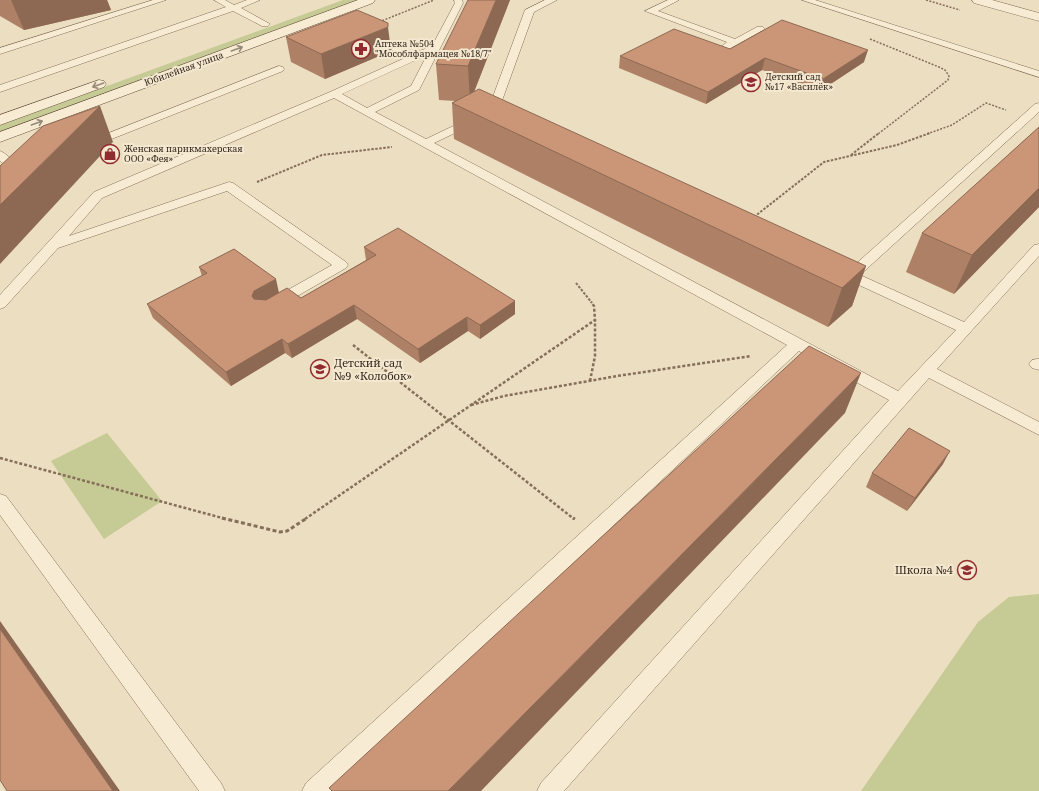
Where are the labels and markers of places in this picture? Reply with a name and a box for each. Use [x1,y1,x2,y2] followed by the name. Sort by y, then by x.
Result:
[375,37,492,60] place label: Аптека №504 "Мособлфармацея №18/7"
[350,38,372,60] pharmacy icon: Аптека №504 "Мособлфармацея №18/7"
[765,70,833,93] place label: Детский сад №17 «Василёк»
[740,71,762,93] school or university icon: Детский сад №17 «Василёк»
[123,142,243,165] place label: Женская парикмахерская ООО «Фея»
[99,143,121,165] shop icon: Женская парикмахерская ООО «Фея»
[334,355,412,383] place label: Детский сад №9 «Колобок»
[309,358,331,380] school or university icon: Детский сад №9 «Колобок»
[956,559,978,581] school or university icon: Школа №4
[895,562,953,577] place label: Школа №4

